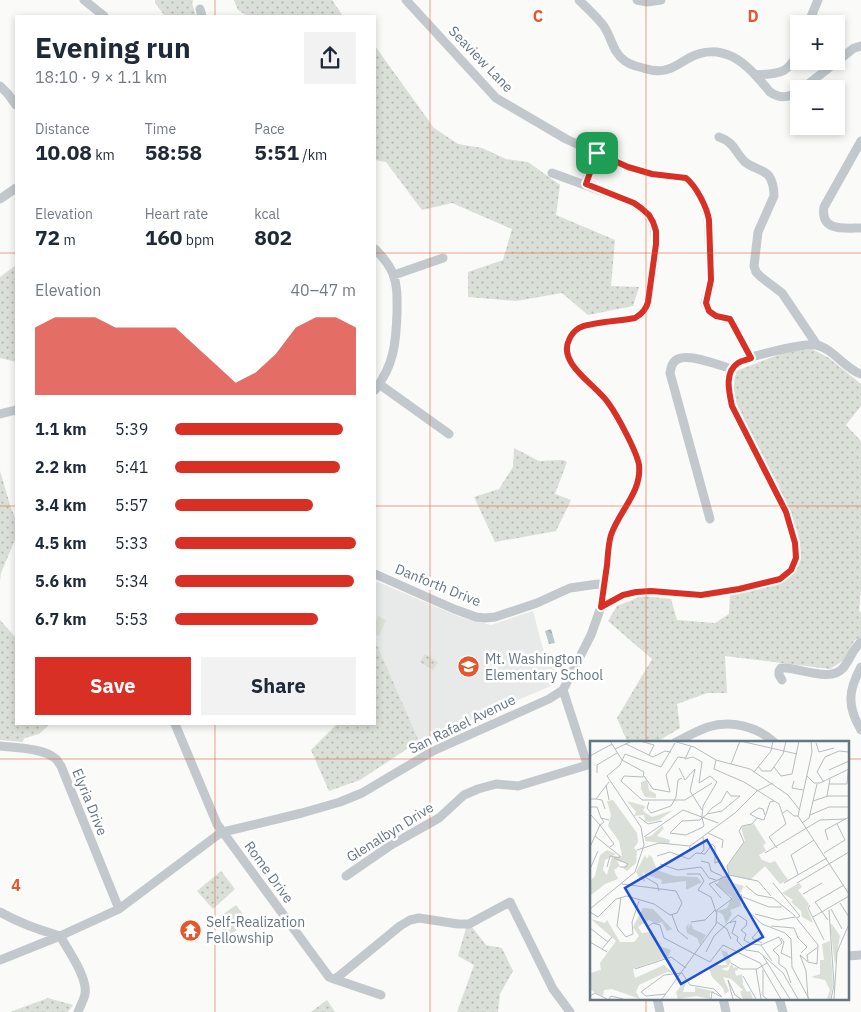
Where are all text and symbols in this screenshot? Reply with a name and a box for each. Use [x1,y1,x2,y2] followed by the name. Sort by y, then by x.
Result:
[533,6,543,26] text: C
[747,6,759,26] text: D
[790,15,845,135] map controls
[790,15,845,70] button: +
[445,22,517,96] street label: Seaview Lane
[35,29,191,66] text: Evening run
[304,32,356,84] button: share
[35,67,167,87] text: 18:10 · 9 × 1.1 km
[790,80,845,135] button: −
[35,120,90,138] text: Distance
[145,120,176,138] text: Time
[254,120,285,138] text: Pace
[576,132,618,174] pin
[35,138,92,166] text: 10.08
[145,138,202,166] text: 58:58
[254,138,299,166] text: 5:51
[583,139,611,167] icon: arrive
[92,146,115,164] text: km
[299,146,327,164] text: /km
[35,205,93,223] text: Elevation
[145,205,208,223] text: Heart rate
[254,205,280,223] text: kcal
[35,223,60,251] text: 72
[145,223,182,251] text: 160
[254,223,292,251] text: 802
[60,231,76,249] text: m
[182,231,214,249] text: bpm
[35,280,101,300] text: Elevation
[290,280,356,300] text: 40–47 m
[35,419,86,439] text: 1.1 km
[115,419,148,439] text: 5:39
[35,457,86,477] text: 2.2 km
[115,457,148,477] text: 5:41
[35,495,86,515] text: 3.4 km
[115,495,148,515] text: 5:57
[35,533,86,553] text: 4.5 km
[115,533,148,553] text: 5:33
[392,560,484,611] street label: Danforth Drive
[35,571,86,591] text: 5.6 km
[115,571,148,591] text: 5:34
[35,609,86,629] text: 6.7 km
[115,609,148,629] text: 5:53
[485,650,603,684] place label: Mt. Washington Elementary School
[457,655,481,679] school or university icon: Mt. Washington Elementary School
[35,657,191,715] button: Save
[201,657,356,715] button: Share
[406,690,519,758] street label: San Rafael Avenue
[590,741,848,1000] inset map
[68,766,112,838] street label: Elyria Drive
[343,798,437,866] street label: Glenalbyn Drive
[240,837,298,907] street label: Rome Drive
[11,875,21,895] text: 4
[206,913,305,947] place label: Self-Realization Fellowship
[178,918,202,942] temple icon: Self-Realization Fellowship

